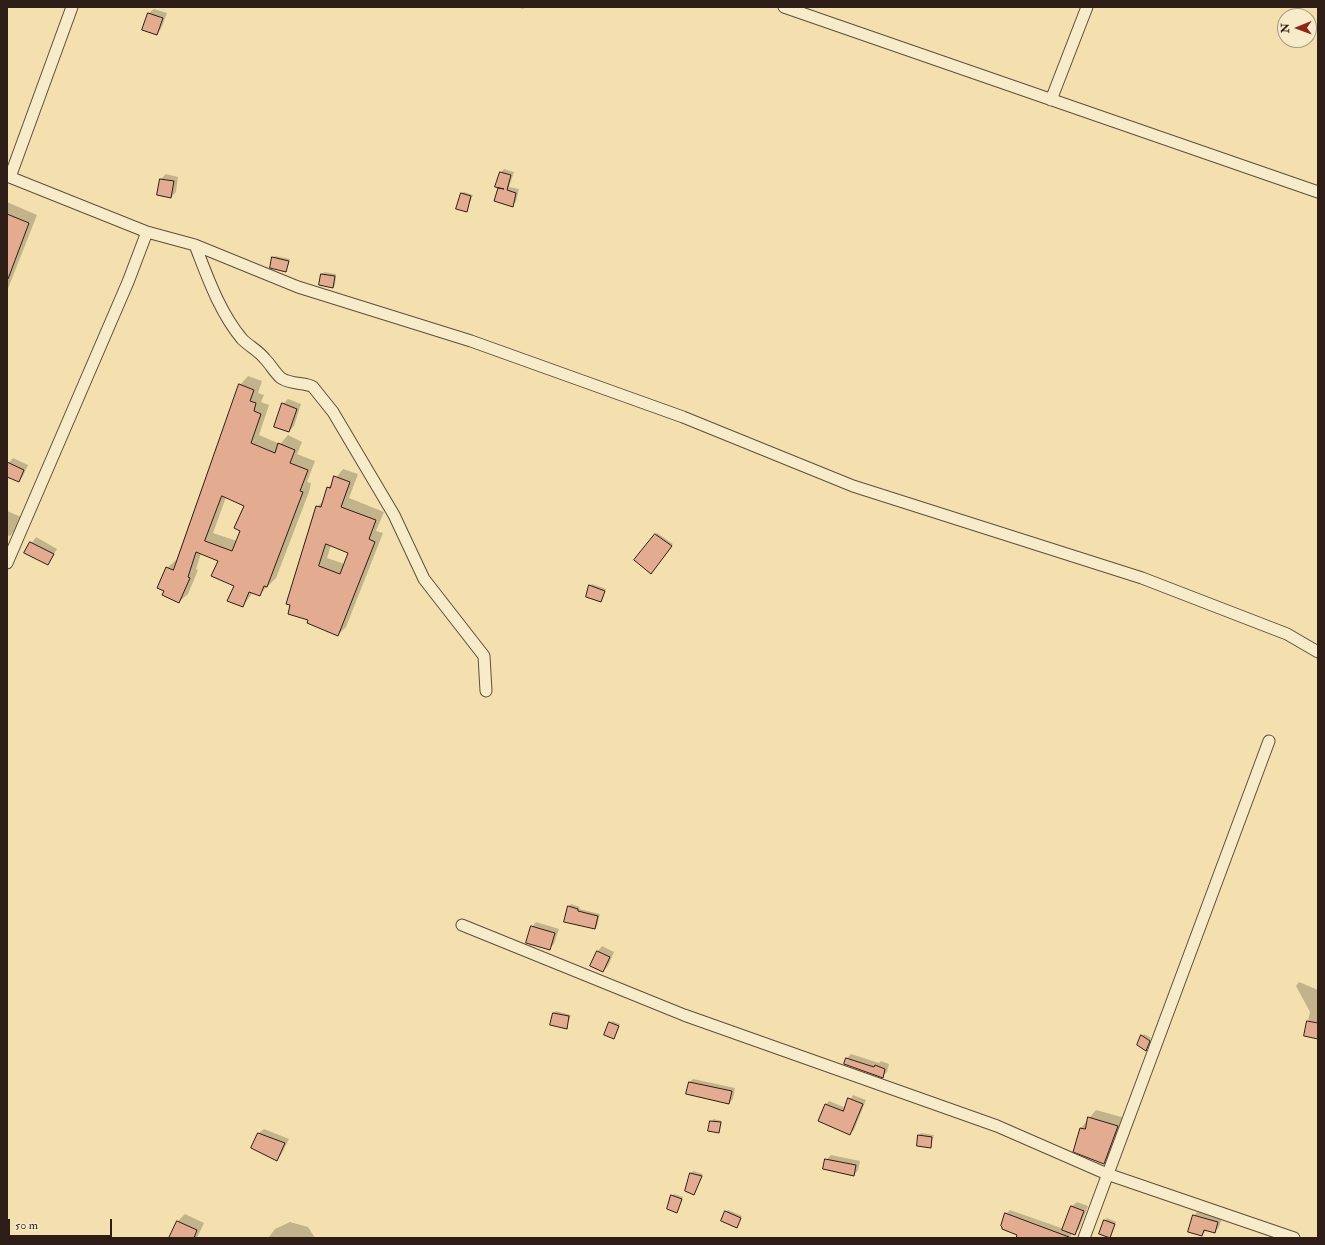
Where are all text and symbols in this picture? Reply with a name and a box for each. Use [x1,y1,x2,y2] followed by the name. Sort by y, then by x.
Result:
[1277,8,1317,48] north arrow
[1279,23,1292,33] text: N
[10,1211,114,1237] scale bar
[15,1218,38,1233] text: 50 m

